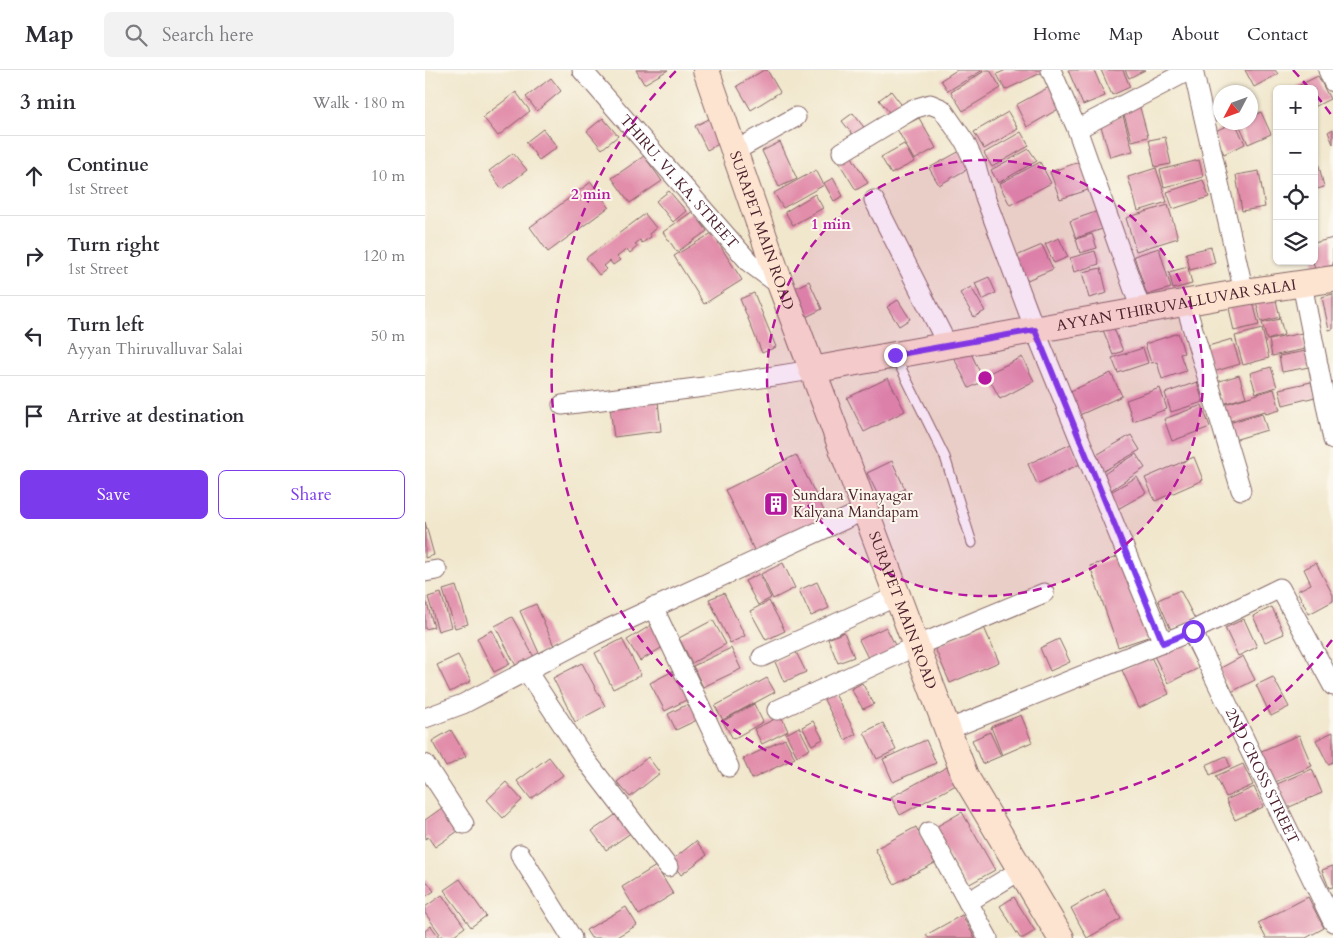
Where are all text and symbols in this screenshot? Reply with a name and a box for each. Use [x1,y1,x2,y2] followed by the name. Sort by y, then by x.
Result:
[104,12,454,57] search box
[25,18,74,51] text: Map
[122,21,150,49] icon: search
[162,22,254,48] text: Search here
[1033,22,1081,47] text: Home
[1109,22,1143,47] text: Map
[1171,22,1219,47] text: About
[1247,22,1308,47] text: Contact
[1213,85,1258,130] north arrow
[1273,85,1318,265] map controls
[1273,85,1318,130] button: +
[20,88,76,117] text: 3 min
[313,92,405,114] text: Walk · 180 m
[615,110,743,253] street label: THIRU. VI. KA. STREET
[1273,130,1318,175] button: −
[725,148,799,313] street label: SURAPET MAIN ROAD
[67,152,149,178] text: Continue
[20,162,48,190] icon: ahead
[371,165,405,187] text: 10 m
[1273,175,1318,220] button: locate
[67,178,128,200] text: 1st Street
[571,184,611,204] text: 2 min
[811,214,851,234] text: 1 min
[1273,220,1318,265] button: layers
[67,232,159,258] text: Turn right
[20,242,48,270] icon: right
[363,245,405,267] text: 120 m
[67,258,128,280] text: 1st Street
[1055,275,1298,336] street label: AYYAN THIRUVALLUVAR SALAI
[67,312,144,338] text: Turn left
[20,322,48,350] icon: left
[371,325,405,347] text: 50 m
[67,338,243,360] text: Ayyan Thiruvalluvar Salai
[884,344,907,367] route end
[976,369,994,387] centre of rings
[20,402,48,430] icon: arrive
[67,403,244,429] text: Arrive at destination
[20,470,208,519] button: Save
[218,470,405,519] button: Share
[793,485,919,522] place label: Sundara Vinayagar Kalyana Mandapam
[763,491,789,517] building icon: Sundara Vinayagar Kalyana Mandapam
[864,529,941,692] street label: SURAPET MAIN ROAD
[1182,620,1205,643] route start
[1221,704,1304,847] street label: 2ND CROSS STREET

